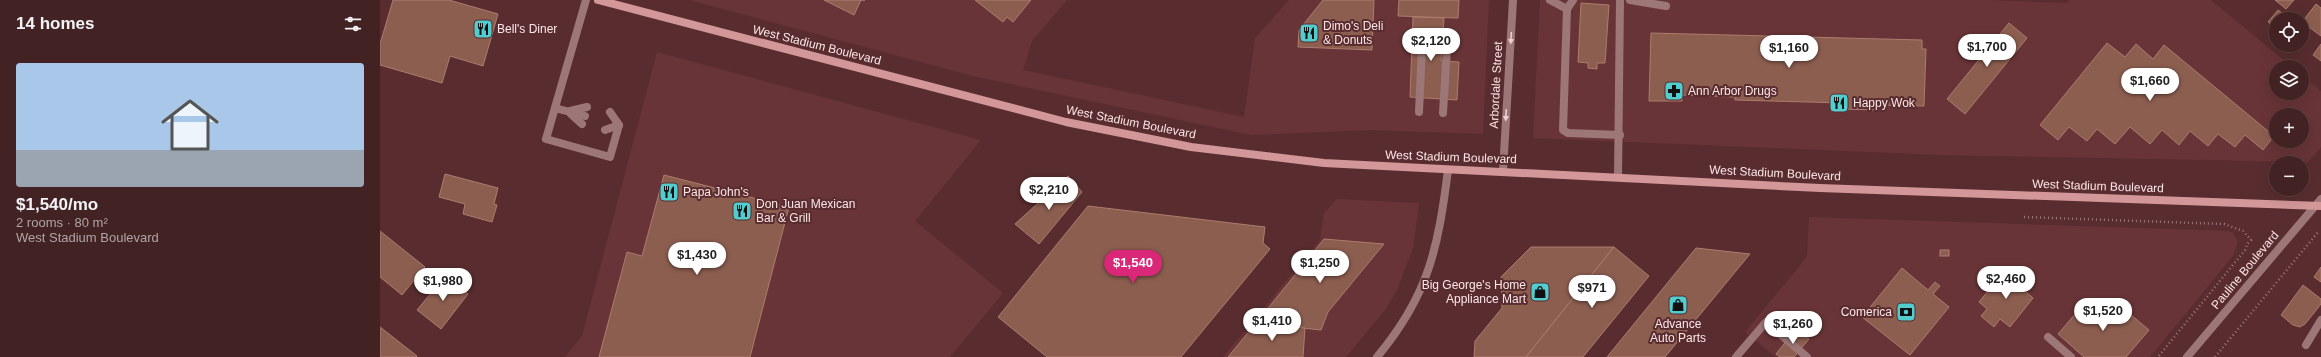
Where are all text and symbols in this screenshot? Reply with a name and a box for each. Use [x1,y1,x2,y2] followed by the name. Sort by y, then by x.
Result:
[2269,12,2309,196] map controls
[2269,12,2309,52] button: locate
[342,13,364,35] icon: filters
[16,14,94,33] text: 14 homes
[472,18,494,40] restaurant icon: Bell's Diner
[1323,19,1383,47] place label: Dimo's Deli & Donuts
[497,22,557,36] place label: Bell's Diner
[751,22,883,68] street label: West Stadium Boulevard
[1298,22,1320,44] restaurant icon: Dimo's Deli & Donuts
[1398,28,1464,62] pin: $2,120
[1507,32,1514,44] one-way arrow
[1411,33,1451,48] text: $2,120
[1954,34,2020,68] pin: $1,700
[1756,35,1822,69] pin: $1,160
[1967,39,2007,54] text: $1,700
[1487,40,1505,129] street label: Arbordale Street
[1769,40,1809,55] text: $1,160
[2269,60,2309,100] button: layers
[2117,68,2183,102] pin: $1,660
[2130,73,2170,88] text: $1,660
[1663,80,1685,102] pharmacy icon: Ann Arbor Drugs
[1688,84,1777,98] place label: Ann Arbor Drugs
[154,89,226,161] icon: home
[1828,92,1850,114] restaurant icon: Happy Wok
[1853,96,1916,110] place label: Happy Wok
[1065,103,1197,141] street label: West Stadium Boulevard
[2269,108,2309,148] button: +
[1503,109,1510,121] one-way arrow
[1385,148,1517,166] street label: West Stadium Boulevard
[2269,156,2309,196] button: −
[1709,163,1841,183] street label: West Stadium Boulevard
[1016,177,1082,211] pin: $2,210
[2032,177,2164,195] street label: West Stadium Boulevard
[658,181,680,203] restaurant icon: Papa John's
[1029,182,1069,197] text: $2,210
[683,185,749,199] place label: Papa John's
[16,195,98,214] text: $1,540/mo
[756,197,855,225] place label: Don Juan Mexican Bar & Grill
[731,200,753,222] restaurant icon: Don Juan Mexican Bar & Grill
[16,215,108,230] text: 2 rooms · 80 m²
[2208,228,2282,312] street label: Pauline Boulevard
[16,230,159,245] text: West Stadium Boulevard
[664,242,730,276] pin: $1,430
[677,247,717,262] text: $1,430
[1100,250,1166,284] pin: $1,540
[1287,250,1353,284] pin: $1,250
[1113,255,1153,270] text: $1,540
[1300,255,1340,270] text: $1,250
[1973,266,2039,300] pin: $2,460
[410,268,476,302] pin: $1,980
[1986,271,2026,286] text: $2,460
[423,273,463,288] text: $1,980
[1568,275,1616,309] pin: $971
[1422,278,1527,306] place label: Big George's Home Appliance Mart
[1578,280,1606,295] text: $971
[1529,281,1551,303] shop icon: Big George's Home Appliance Mart
[1667,294,1689,316] shop icon: Advance Auto Parts
[2070,298,2136,332] pin: $1,520
[1895,301,1917,323] bank icon: Comerica
[2083,303,2123,318] text: $1,520
[1841,305,1892,319] place label: Comerica
[1239,308,1305,342] pin: $1,410
[1760,311,1826,345] pin: $1,260
[1252,313,1292,328] text: $1,410
[1773,316,1813,331] text: $1,260
[1650,317,1706,345] place label: Advance Auto Parts

